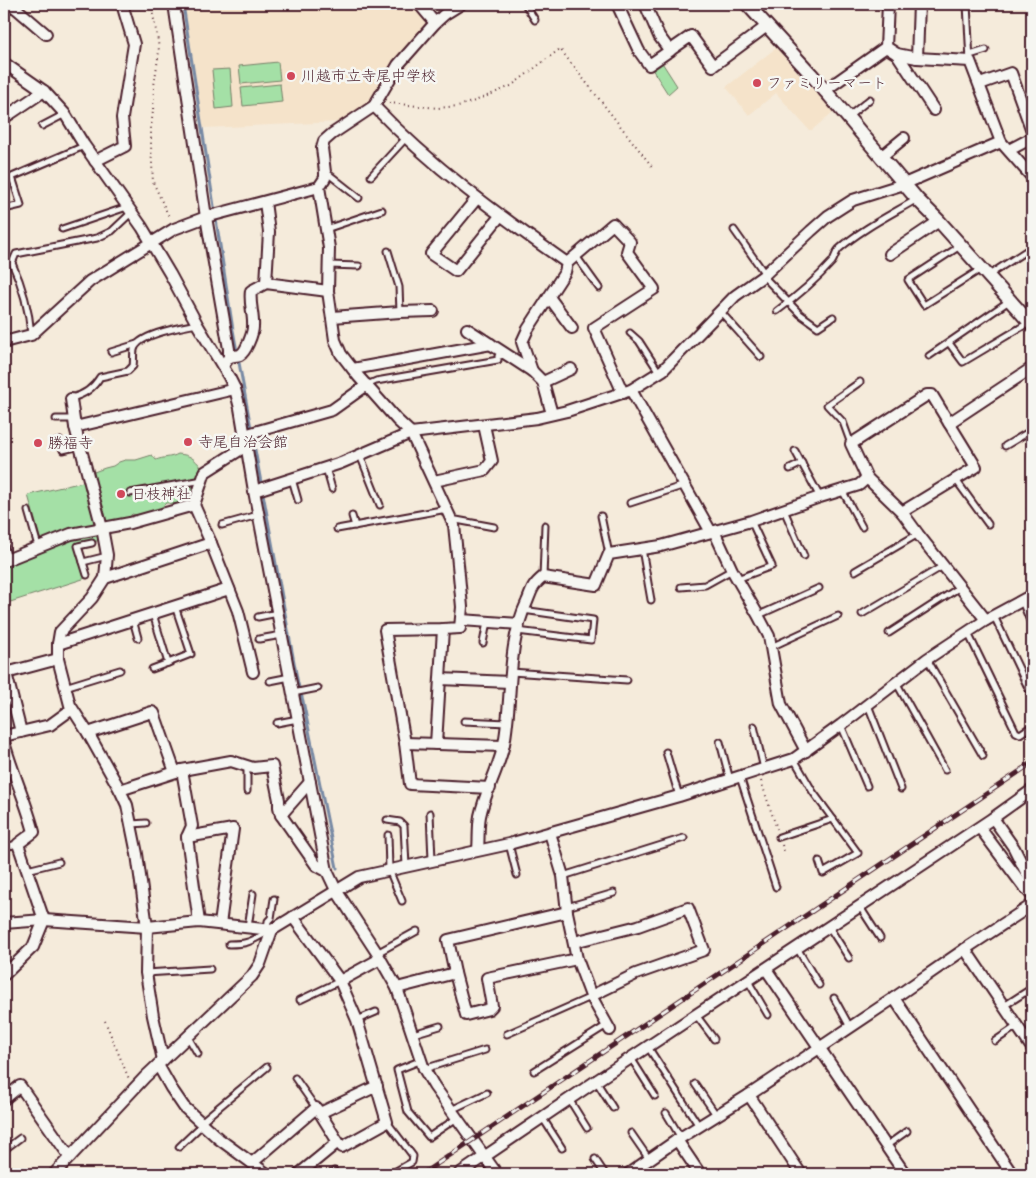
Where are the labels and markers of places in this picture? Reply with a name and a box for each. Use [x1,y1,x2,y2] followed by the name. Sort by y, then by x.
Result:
[301,67,436,87] place label: 川越市立寺尾中学校
[285,70,297,82] marker: 川越市立寺尾中学校
[767,74,887,94] place label: ファミリーマート
[751,77,763,89] marker: ファミリーマート
[198,433,288,453] place label: 寺尾自治会館
[48,434,93,454] place label: 勝福寺
[182,436,194,448] marker: 寺尾自治会館
[32,437,44,449] marker: 勝福寺
[131,485,191,505] place label: 日枝神社
[115,488,127,500] marker: 日枝神社

